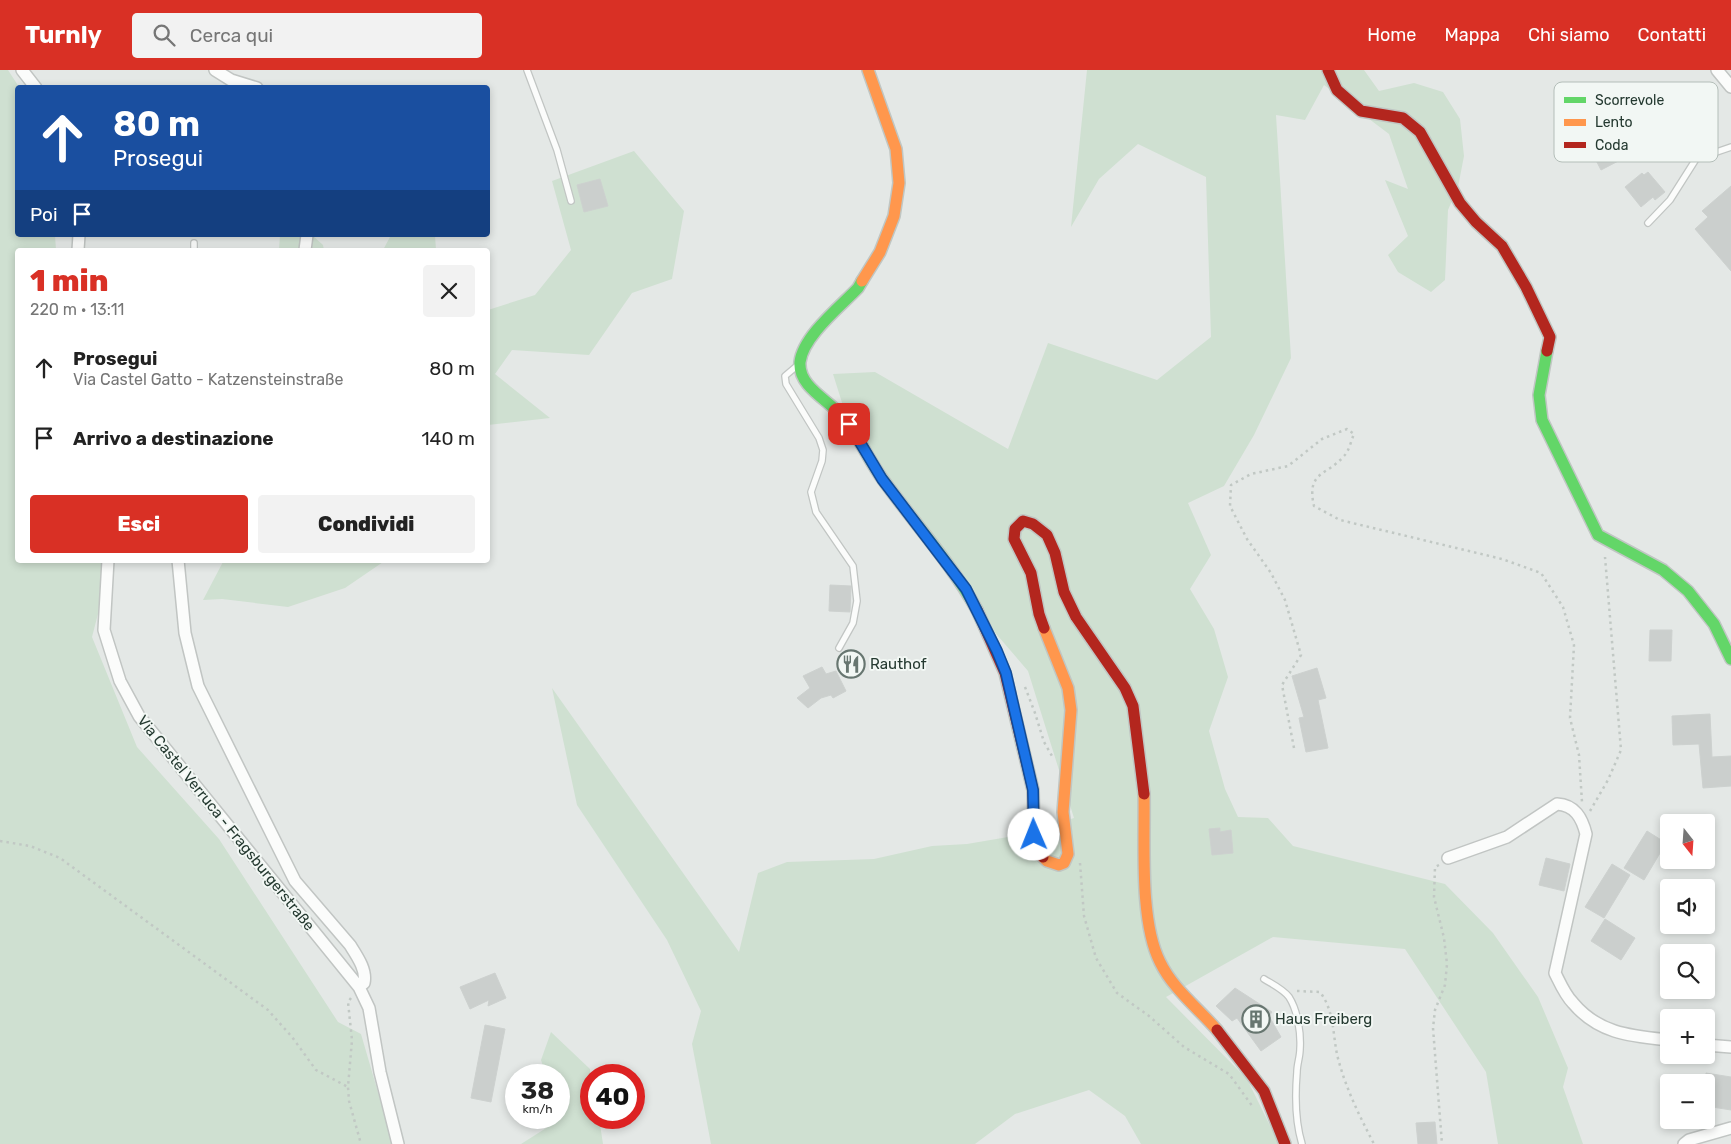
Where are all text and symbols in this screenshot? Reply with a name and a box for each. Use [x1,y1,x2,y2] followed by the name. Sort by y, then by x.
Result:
[132,13,482,58] search box
[25,21,102,49] text: Turnly
[150,21,178,49] icon: search
[190,24,273,47] text: Cerca qui
[1367,24,1416,46] text: Home
[1444,24,1500,46] text: Mappa
[1528,24,1610,46] text: Chi siamo
[1638,24,1706,46] text: Contatti
[1554,82,1718,162] legend
[1595,92,1664,109] text: Scorrevole
[113,103,200,145] text: 80 m
[30,105,95,170] icon: ahead
[1595,114,1632,131] text: Lento
[1595,137,1628,154] text: Coda
[113,145,203,172] text: Prosegui
[68,200,96,228] icon: arrive
[30,203,58,226] text: Poi
[30,263,108,299] text: 1 min
[423,265,475,317] button: close
[30,300,124,319] text: 220 m · 13:11
[73,347,157,370] text: Prosegui
[30,354,58,382] icon: ahead
[429,357,475,380] text: 80 m
[73,370,343,389] text: Via Castel Gatto - Katzensteinstraße
[828,403,870,445] pin
[835,410,863,438] icon: arrive
[30,424,58,452] icon: arrive
[73,427,274,450] text: Arrivo a destinazione
[421,427,475,450] text: 140 m
[30,495,248,553] button: Esci
[258,495,475,553] button: Condividi
[836,649,866,679] restaurant icon: Rauthof
[870,655,927,673] place label: Rauthof
[134,712,318,934] street label: Via Castel Verruca - Fragsburgerstraße
[1007,808,1059,860] position arrow
[1660,814,1715,869] north arrow
[1660,814,1715,1129] map controls
[1660,879,1715,934] button: sound
[1660,944,1715,999] button: search
[1241,1004,1271,1034] building icon: Haus Freiberg
[1660,1009,1715,1064] button: +
[1275,1010,1372,1028] place label: Haus Freiberg
[580,1064,645,1129] speed limit sign: 40
[1660,1074,1715,1129] button: −
[521,1076,554,1105] text: 38
[523,1102,552,1116] text: km/h

